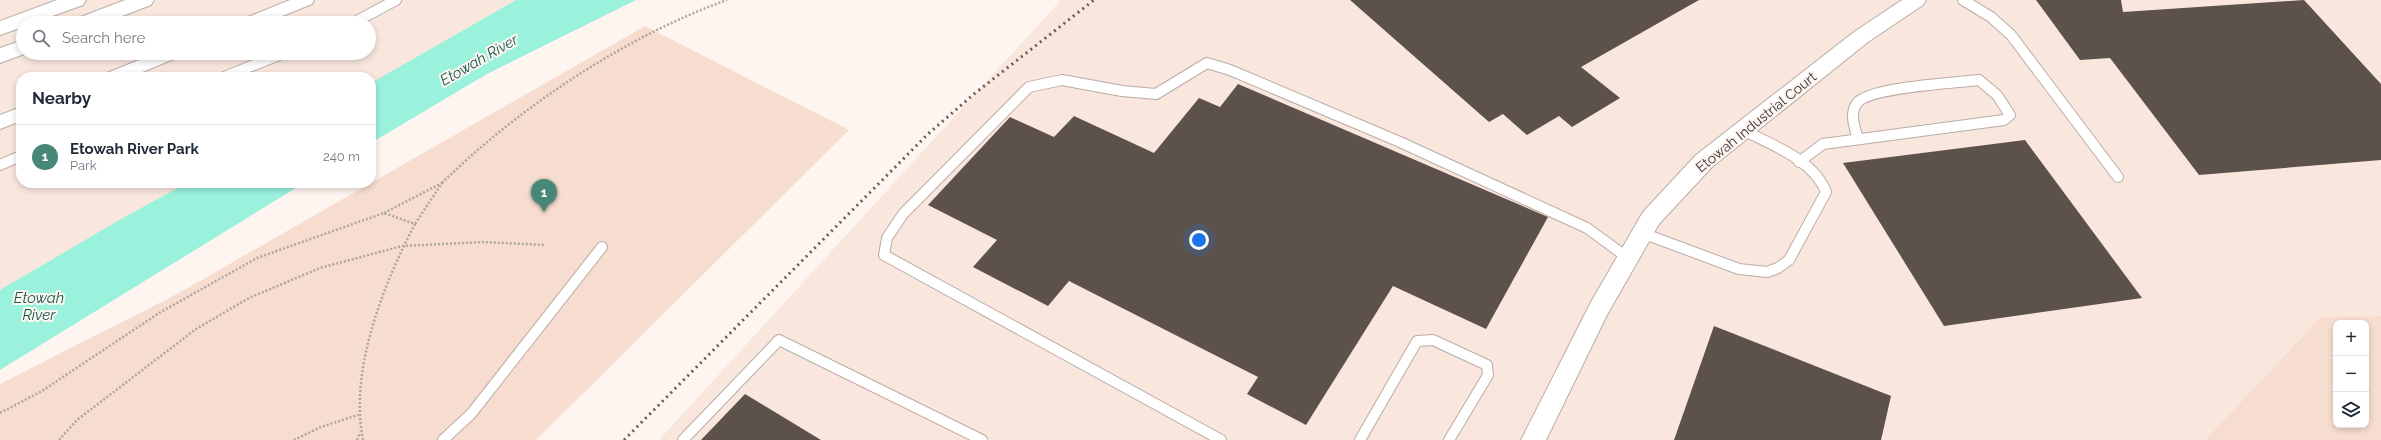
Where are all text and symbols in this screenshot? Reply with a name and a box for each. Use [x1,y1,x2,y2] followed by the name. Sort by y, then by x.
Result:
[16,16,376,60] search box
[30,27,52,49] icon: search
[62,29,145,47] text: Search here
[437,30,522,90] water label: Etowah River
[1693,68,1820,175] street label: Etowah Industrial Court
[32,88,91,108] text: Nearby
[70,140,199,158] text: Etowah River Park
[42,149,48,164] text: 1
[323,149,360,164] text: 240 m
[70,158,97,173] text: Park
[531,179,557,212] pin: 1
[1189,230,1209,250] your location
[14,289,64,324] water label: Etowah River
[2333,320,2369,428] map controls
[2333,320,2369,356] button: +
[2333,356,2369,392] button: −
[2333,392,2369,428] button: layers

